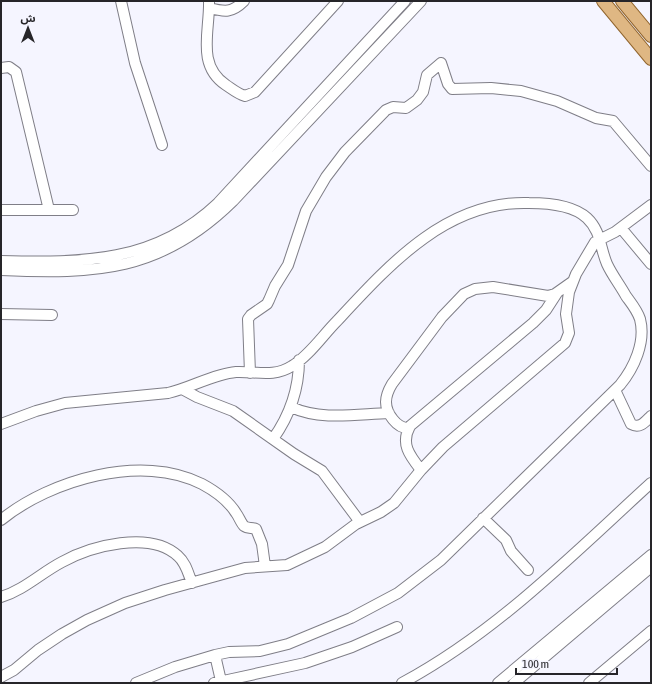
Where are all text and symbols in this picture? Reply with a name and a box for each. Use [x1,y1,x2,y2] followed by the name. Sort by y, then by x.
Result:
[8,8,48,48] north arrow
[20,12,36,25] text: ش
[516,650,617,676] scale bar
[522,657,549,671] text: 100 m

